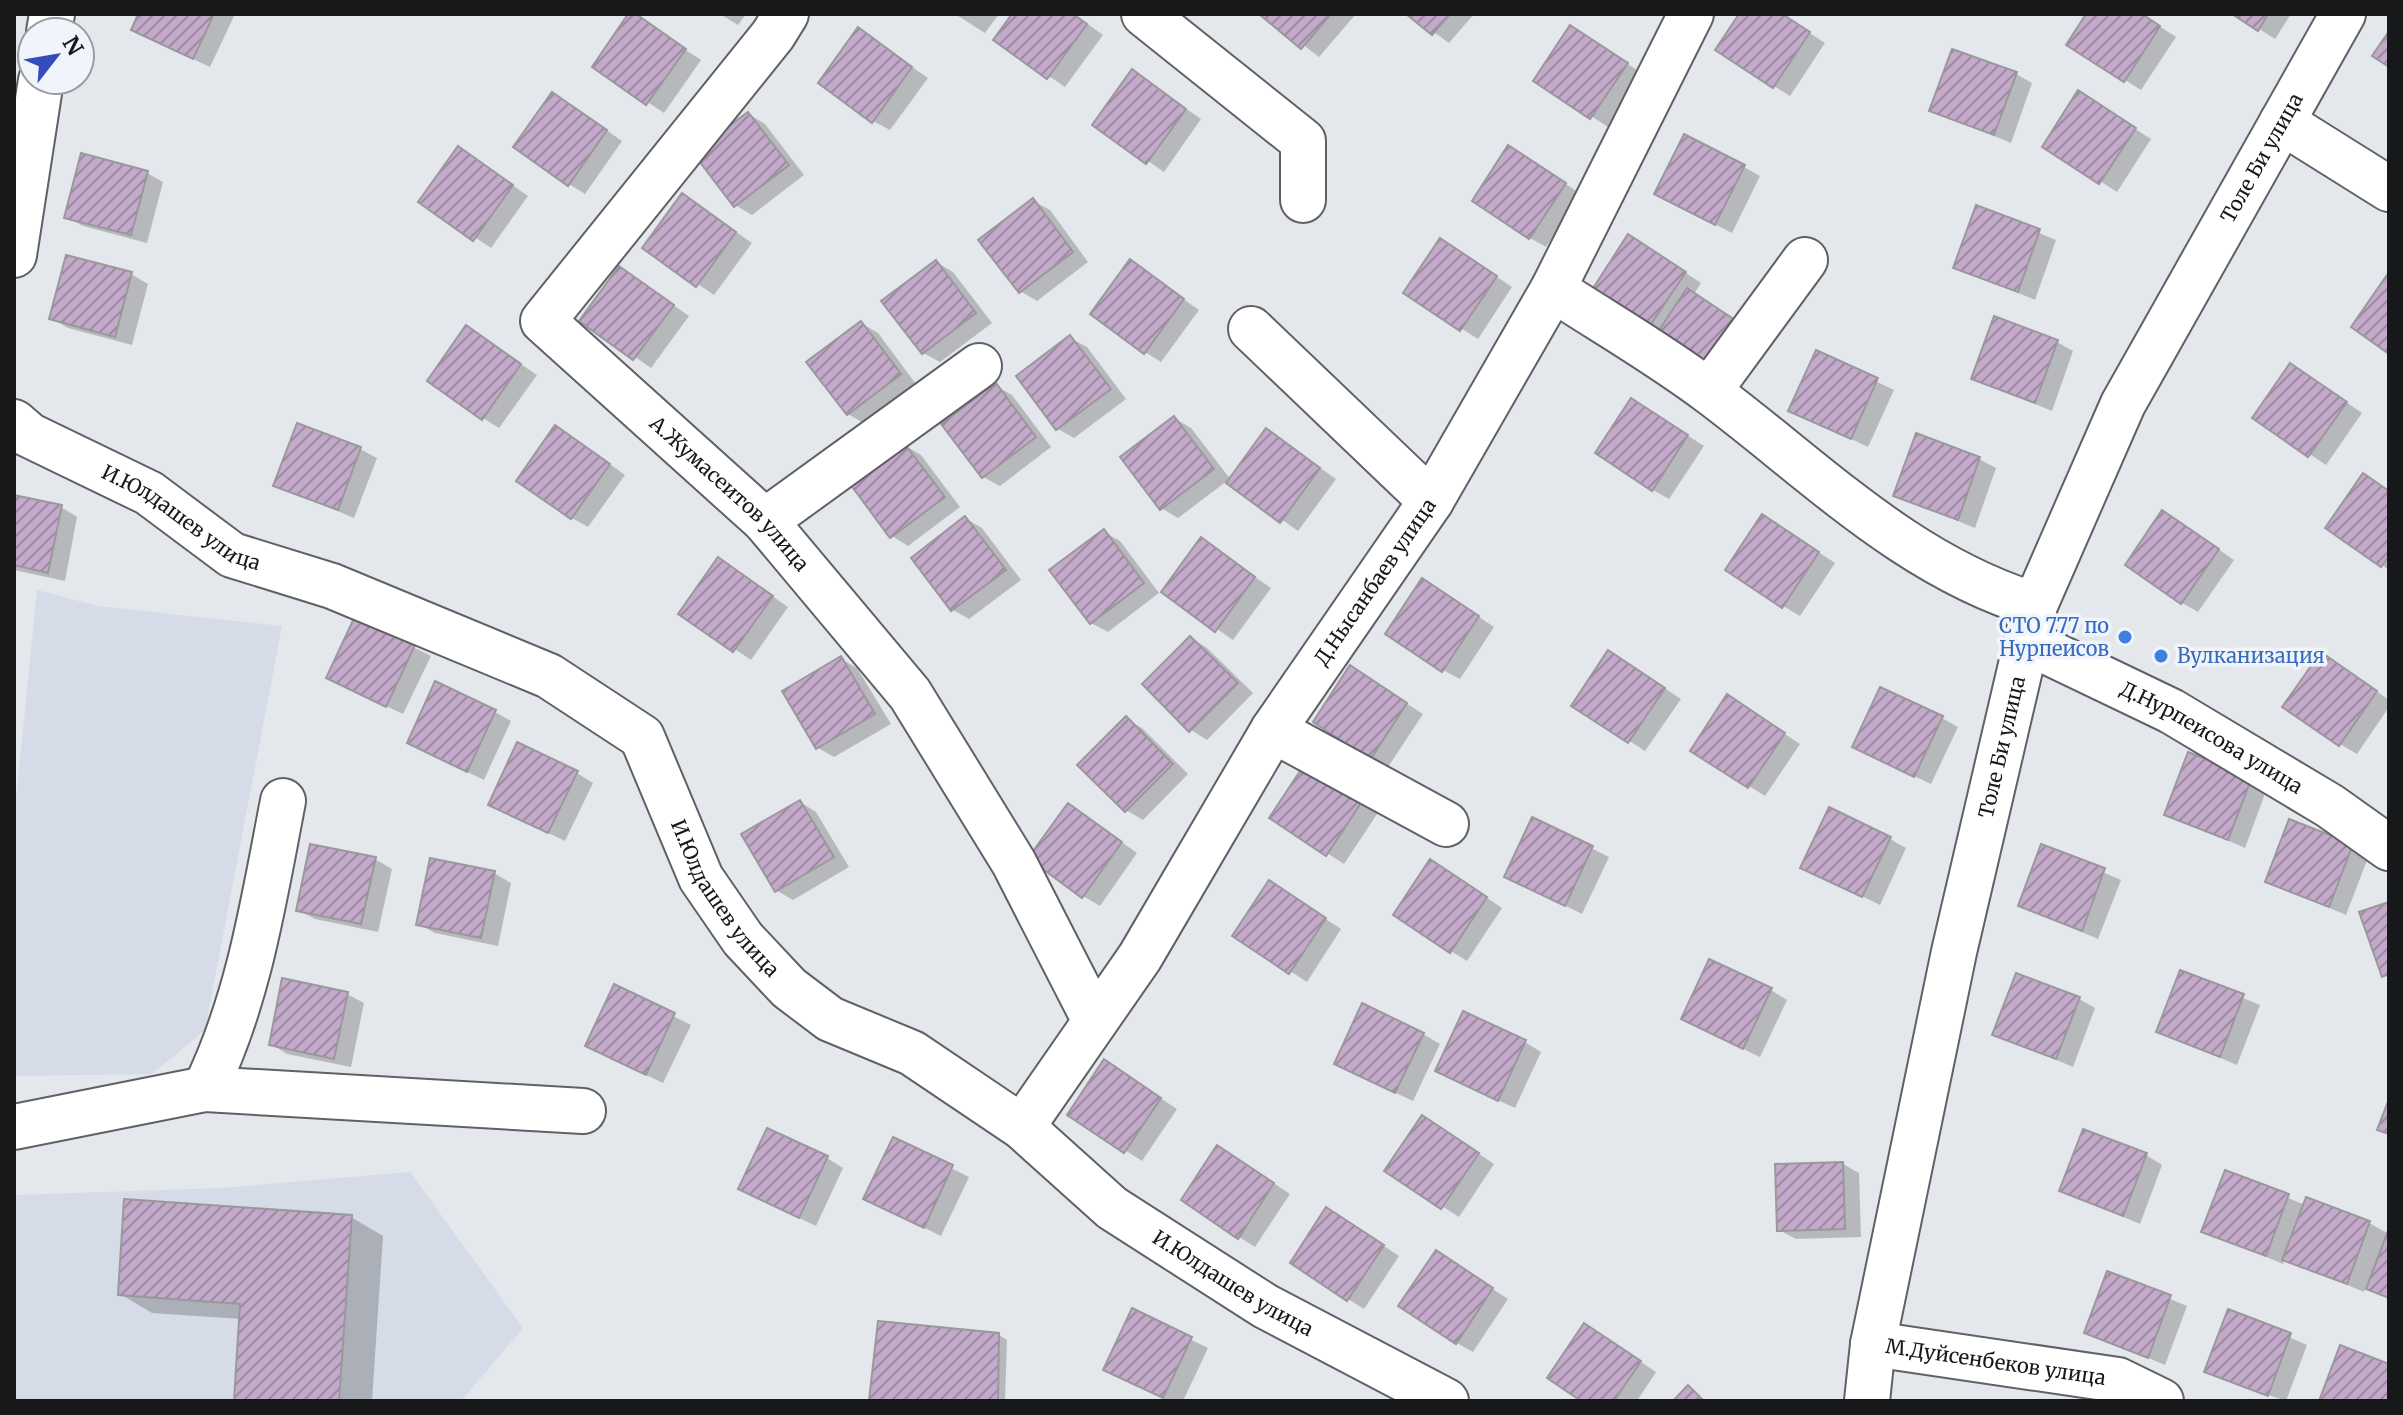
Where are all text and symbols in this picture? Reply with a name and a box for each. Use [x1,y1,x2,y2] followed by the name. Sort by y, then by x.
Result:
[16,16,96,96] north arrow
[57,31,90,61] text: N
[2215,88,2308,227] street label: Толе Би улица
[644,410,815,576] street label: А.Жумасеитов улица
[98,459,264,575] street label: И.Юлдашев улица
[1309,493,1441,670] street label: Д.Нысанбаев улица
[1999,613,2109,661] place label: СТО 777 по Нурпеисов
[2116,628,2134,646] marker: СТО 777 по Нурпеисов
[2177,643,2325,668] place label: Вулканизация
[2152,647,2170,665] marker: Вулканизация
[1973,673,2030,820] street label: Толе Би улица
[2117,676,2308,799] street label: Д.Нурпеисова улица
[666,815,785,982] street label: И.Юлдашев улица
[1148,1224,1318,1341] street label: И.Юлдашев улица
[1884,1333,2108,1390] street label: М.Дуйсенбеков улица

